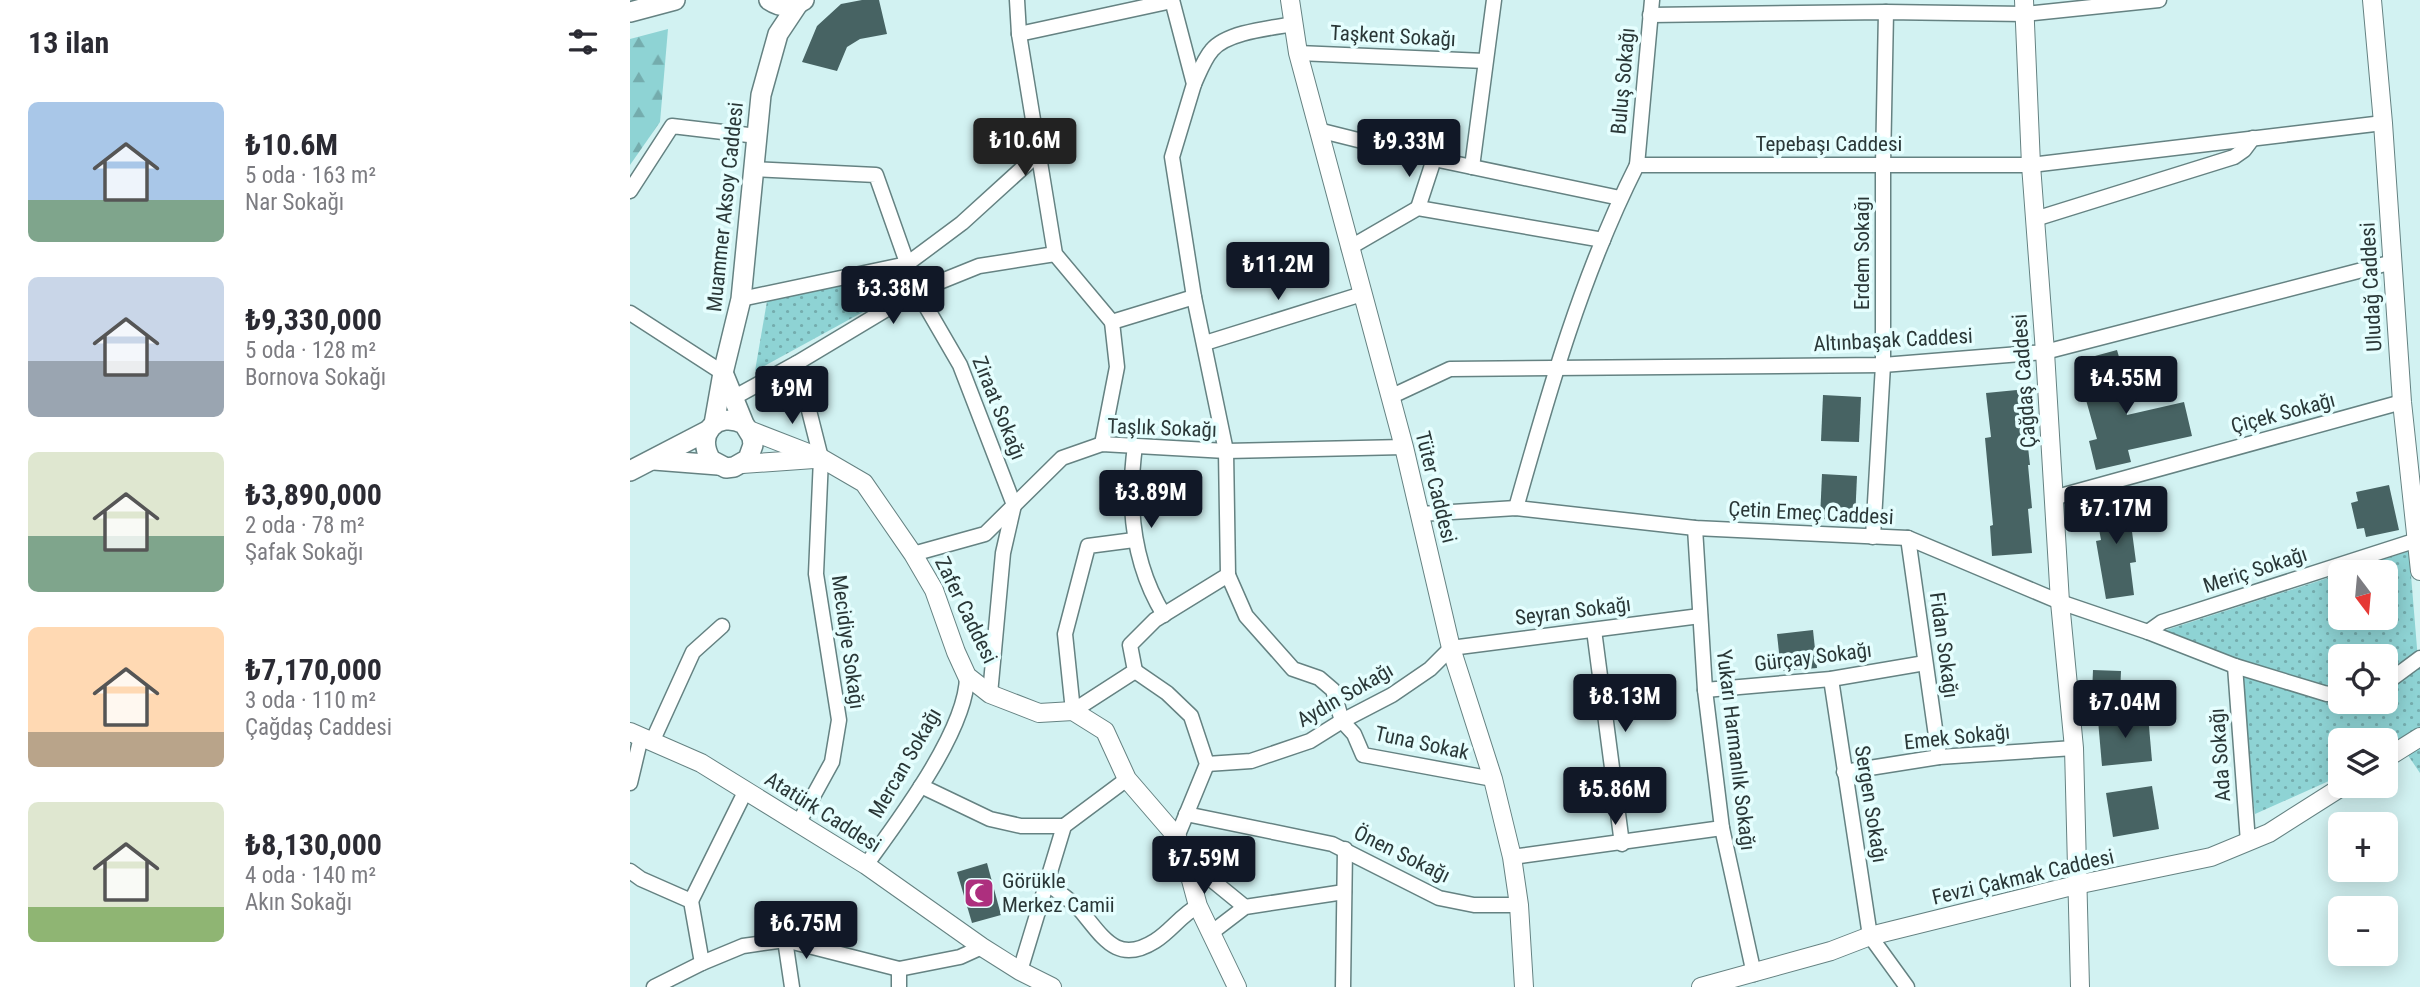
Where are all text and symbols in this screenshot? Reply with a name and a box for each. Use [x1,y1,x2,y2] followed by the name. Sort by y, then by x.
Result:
[1329,21,1457,51] street label: Taşkent Sokağı
[564,23,602,61] icon: filters
[28,25,109,60] text: 13 ilan
[1606,27,1640,135] street label: Buluş Sokağı
[702,101,748,313] street label: Muammer Aksoy Caddesi
[968,118,1082,178] pin: ₺10.6M
[1352,120,1466,179] pin: ₺9.33M
[245,127,338,162] text: ₺10.6M
[989,127,1061,154] text: ₺10.6M
[1373,128,1445,155] text: ₺9.33M
[84,130,168,214] icon: home
[1756,132,1902,156] street label: Tepebaşı Caddesi
[245,162,376,189] text: 5 oda · 163 m²
[245,189,344,216] text: Nar Sokağı
[1850,196,1874,310] street label: Erdem Sokağı
[2356,222,2386,352] street label: Uludağ Caddesi
[1221,243,1335,302] pin: ₺11.2M
[1242,251,1314,278] text: ₺11.2M
[836,266,950,326] pin: ₺3.38M
[857,275,929,302] text: ₺3.38M
[245,302,382,337] text: ₺9,330,000
[84,305,168,389] icon: home
[2007,313,2041,449] street label: Çağdaş Caddesi
[1813,324,1973,356] street label: Altınbaşak Caddesi
[245,337,376,364] text: 5 oda · 128 m²
[967,353,1031,463] street label: Ziraat Sokağı
[2069,356,2183,416] pin: ₺4.55M
[245,364,386,391] text: Bornova Sokağı
[2090,365,2162,392] text: ₺4.55M
[758,366,826,426] pin: ₺9M
[771,375,813,402] text: ₺9M
[2228,388,2338,438] street label: Çiçek Sokağı
[1107,414,1217,442] street label: Taşlık Sokağı
[1411,429,1461,545] street label: Tüter Caddesi
[1094,470,1208,530] pin: ₺3.89M
[245,477,382,512] text: ₺3,890,000
[1115,479,1187,506] text: ₺3.89M
[84,480,168,564] icon: home
[2059,486,2173,546] pin: ₺7.17M
[2080,495,2152,522] text: ₺7.17M
[1728,497,1894,529] street label: Çetin Emeç Caddesi
[245,512,365,539] text: 2 oda · 78 m²
[245,539,364,566] text: Şafak Sokağı
[2200,542,2310,598] street label: Meriç Sokağı
[930,553,1002,667] street label: Zafer Caddesi
[2328,560,2398,630] north arrow
[2328,560,2398,966] map controls
[827,573,869,711] street label: Mecidiye Sokağı
[1925,591,1963,699] street label: Fidan Sokağı
[1514,592,1632,630] street label: Seyran Sokağı
[1753,638,1873,676] street label: Gürçay Sokağı
[2328,644,2398,714] button: locate
[1712,648,1760,852] street label: Yukarı Harmanlık Sokağı
[245,652,382,687] text: ₺7,170,000
[84,655,168,739] icon: home
[1293,658,1397,732] street label: Aydın Sokağı
[1568,674,1682,734] pin: ₺8.13M
[2068,680,2182,740] pin: ₺7.04M
[1589,683,1661,710] text: ₺8.13M
[245,687,376,714] text: 3 oda · 110 m²
[2089,689,2161,716] text: ₺7.04M
[864,704,946,822] street label: Mercan Sokağı
[2205,707,2235,803] street label: Ada Sokağı
[245,714,392,741] text: Çağdaş Caddesi
[1903,719,2011,755] street label: Emek Sokağı
[1373,721,1472,765] street label: Tuna Sokak
[2328,728,2398,798] button: layers
[1850,744,1892,864] street label: Sergen Sokağı
[761,767,885,857] street label: Atatürk Caddesi
[1558,768,1672,827] pin: ₺5.86M
[1579,776,1651,803] text: ₺5.86M
[2328,812,2398,882] button: +
[1350,820,1454,888] street label: Önen Sokağı
[245,827,382,862] text: ₺8,130,000
[84,830,168,914] icon: home
[1147,836,1261,896] pin: ₺7.59M
[1930,844,2116,910] street label: Fevzi Çakmak Caddesi
[1168,845,1240,872] text: ₺7.59M
[245,862,376,889] text: 4 oda · 140 m²
[1002,869,1115,917] place label: Görükle Merkez Camii
[962,876,996,910] mosque icon: Görükle Merkez Camii
[245,889,352,916] text: Akın Sokağı
[2328,896,2398,966] button: −
[749,902,863,961] pin: ₺6.75M
[770,910,842,937] text: ₺6.75M

